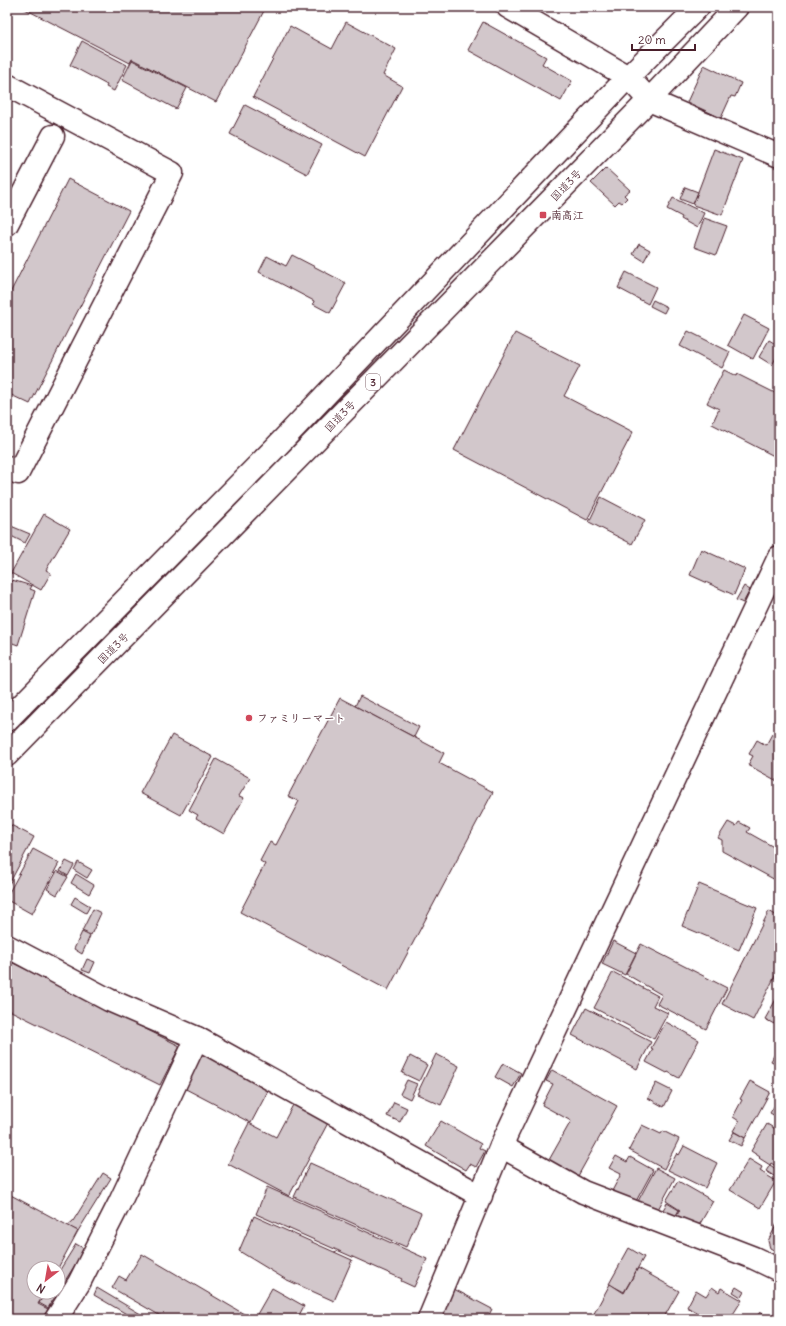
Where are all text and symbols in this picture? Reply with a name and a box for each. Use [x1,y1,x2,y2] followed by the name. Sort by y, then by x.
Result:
[632,26,695,52] scale bar
[638,32,666,47] text: 20 m
[547,166,585,204] street label: 国道3号
[551,208,584,222] place label: 南高江
[538,210,548,220] marker: 南高江
[366,374,380,390] road number: 3
[321,397,359,435] street label: 国道3号
[94,629,132,667] street label: 国道3号
[257,711,345,725] place label: ファミリーマート
[244,713,254,723] marker: ファミリーマート
[26,1260,66,1300] north arrow
[34,1281,48,1297] text: N

